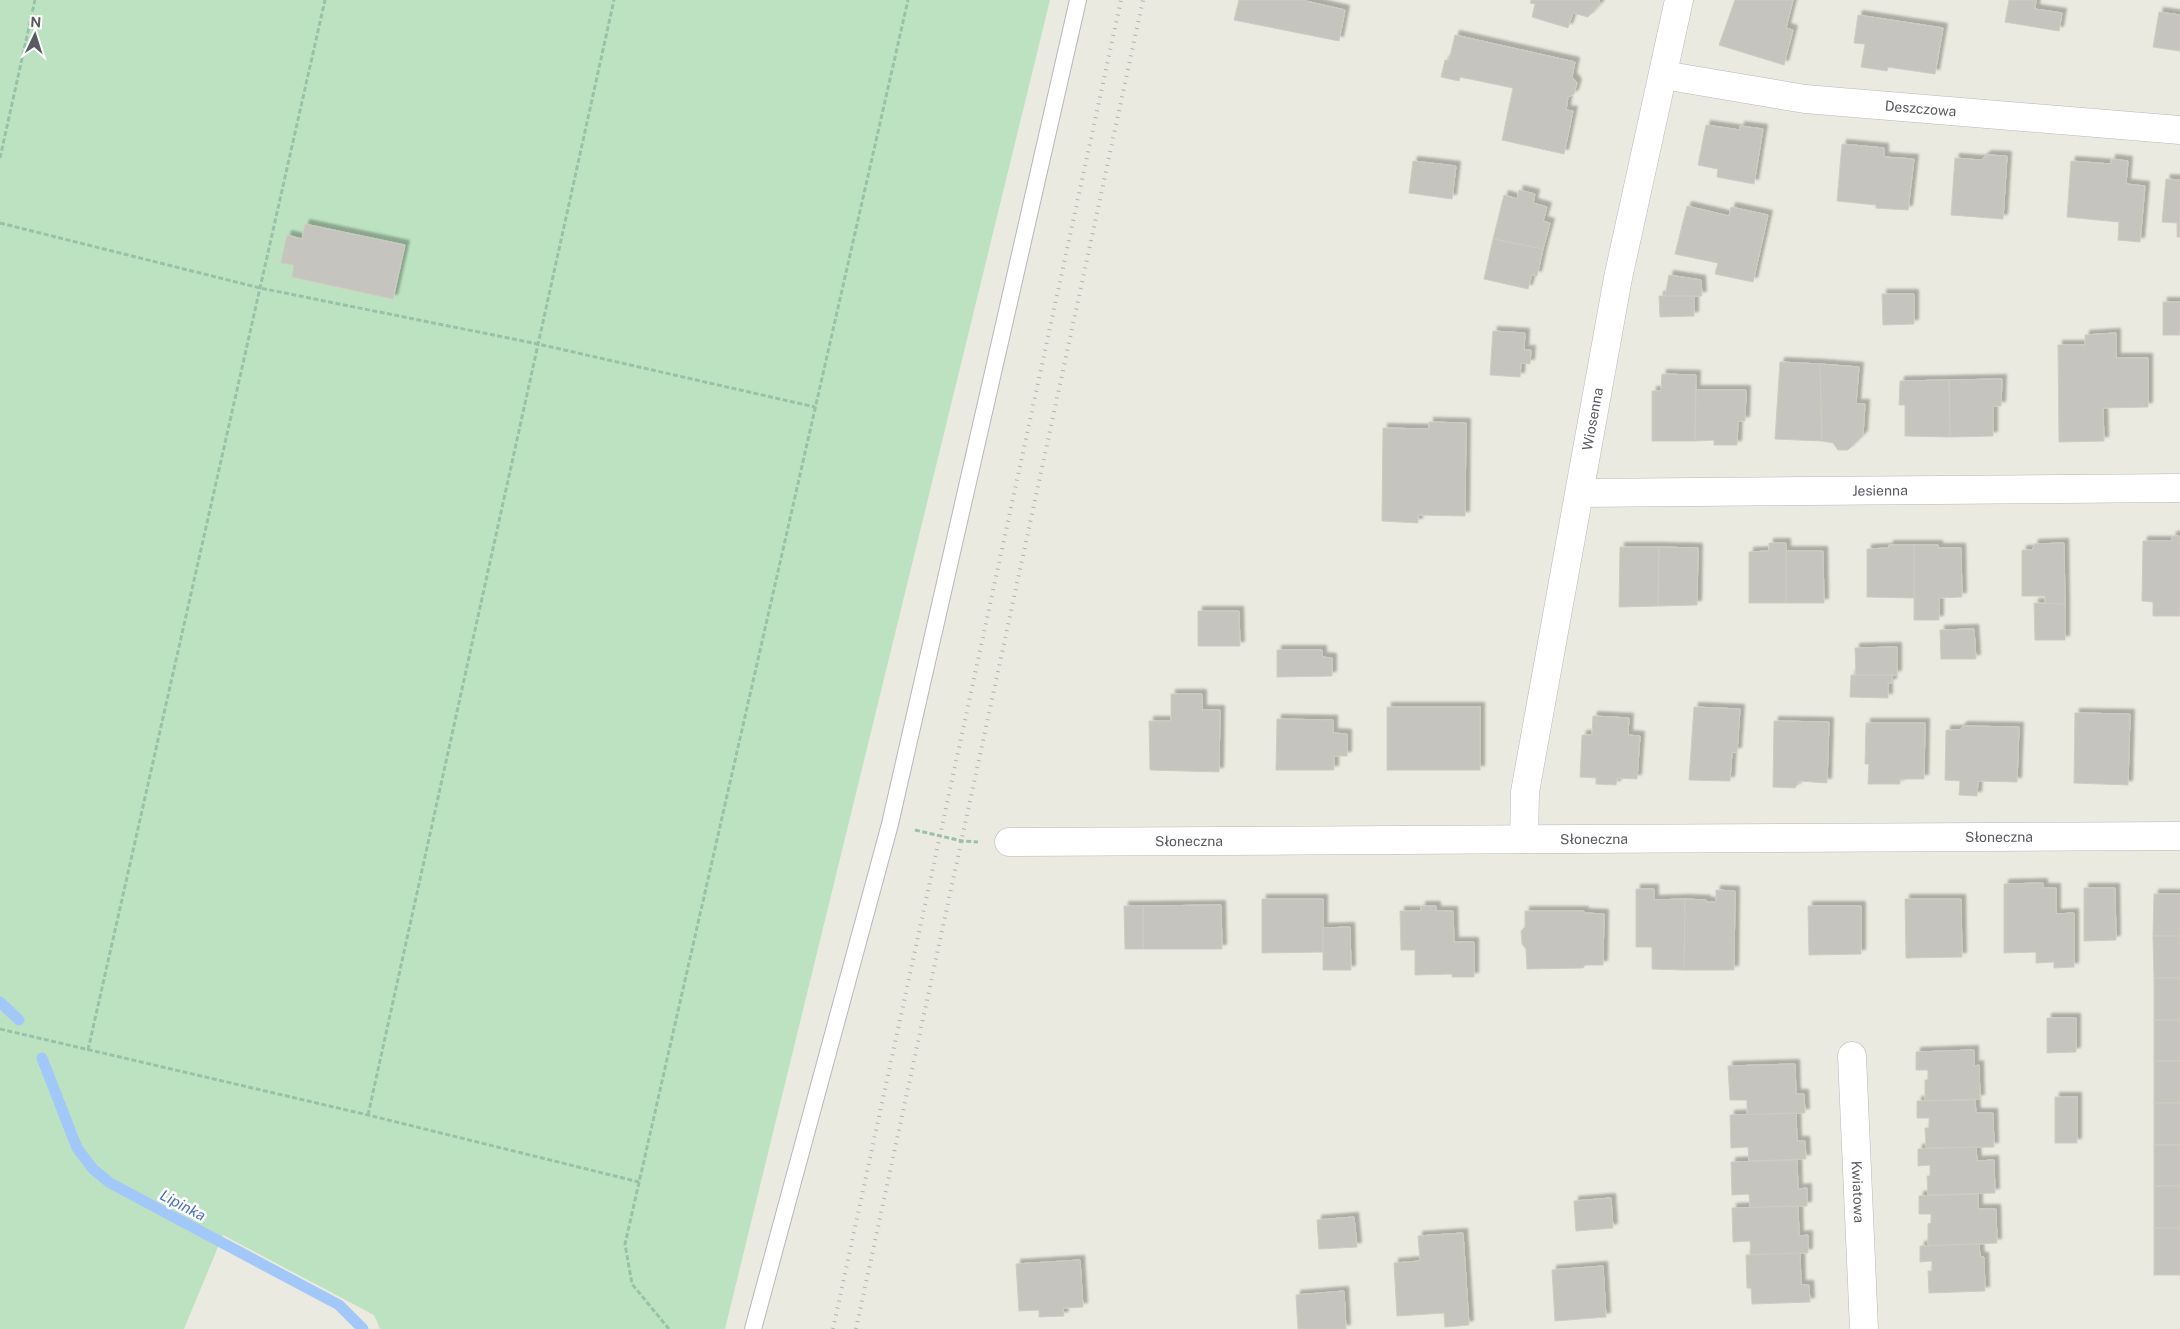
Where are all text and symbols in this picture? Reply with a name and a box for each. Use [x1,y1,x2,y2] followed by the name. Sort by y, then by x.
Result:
[10,10,60,60] north arrow
[30,14,42,30] text: N
[1884,98,1957,119] street label: Deszczowa
[1579,386,1606,452] street label: Wiosenna
[1852,482,1908,499] street label: Jesienna
[1965,829,2033,845] street label: Słoneczna
[1560,831,1628,847] street label: Słoneczna
[1155,833,1223,849] street label: Słoneczna
[1849,1160,1867,1223] street label: Kwiatowa
[157,1186,209,1224] water label: Lipinka

